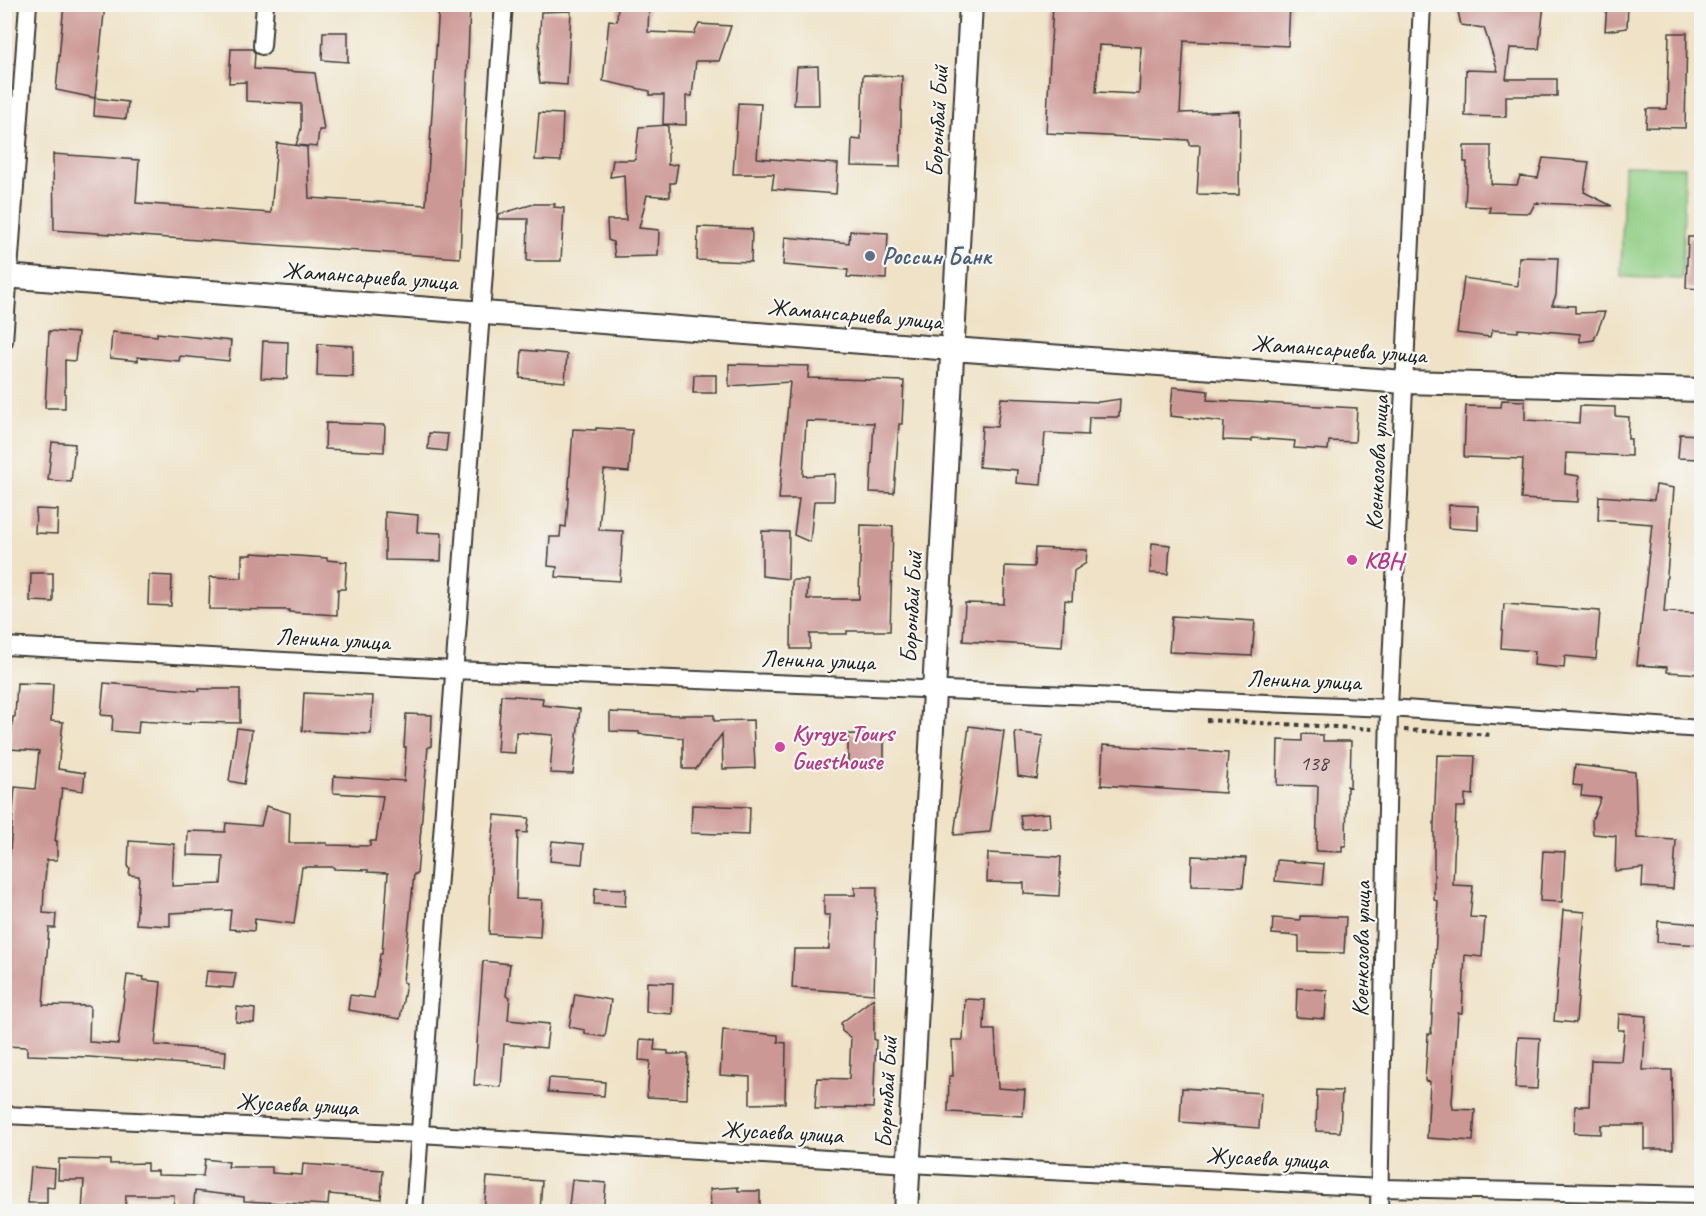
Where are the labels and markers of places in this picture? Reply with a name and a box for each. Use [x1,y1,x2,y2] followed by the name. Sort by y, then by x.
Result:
[882,241,994,271] place label: Россин Банк
[863,249,877,263] marker: Россин Банк
[1364,545,1407,575] place label: KBH
[1345,553,1359,567] marker: KBH
[792,718,897,776] place label: Kyrgyz Tours Guesthouse
[773,740,787,754] marker: Kyrgyz Tours Guesthouse

